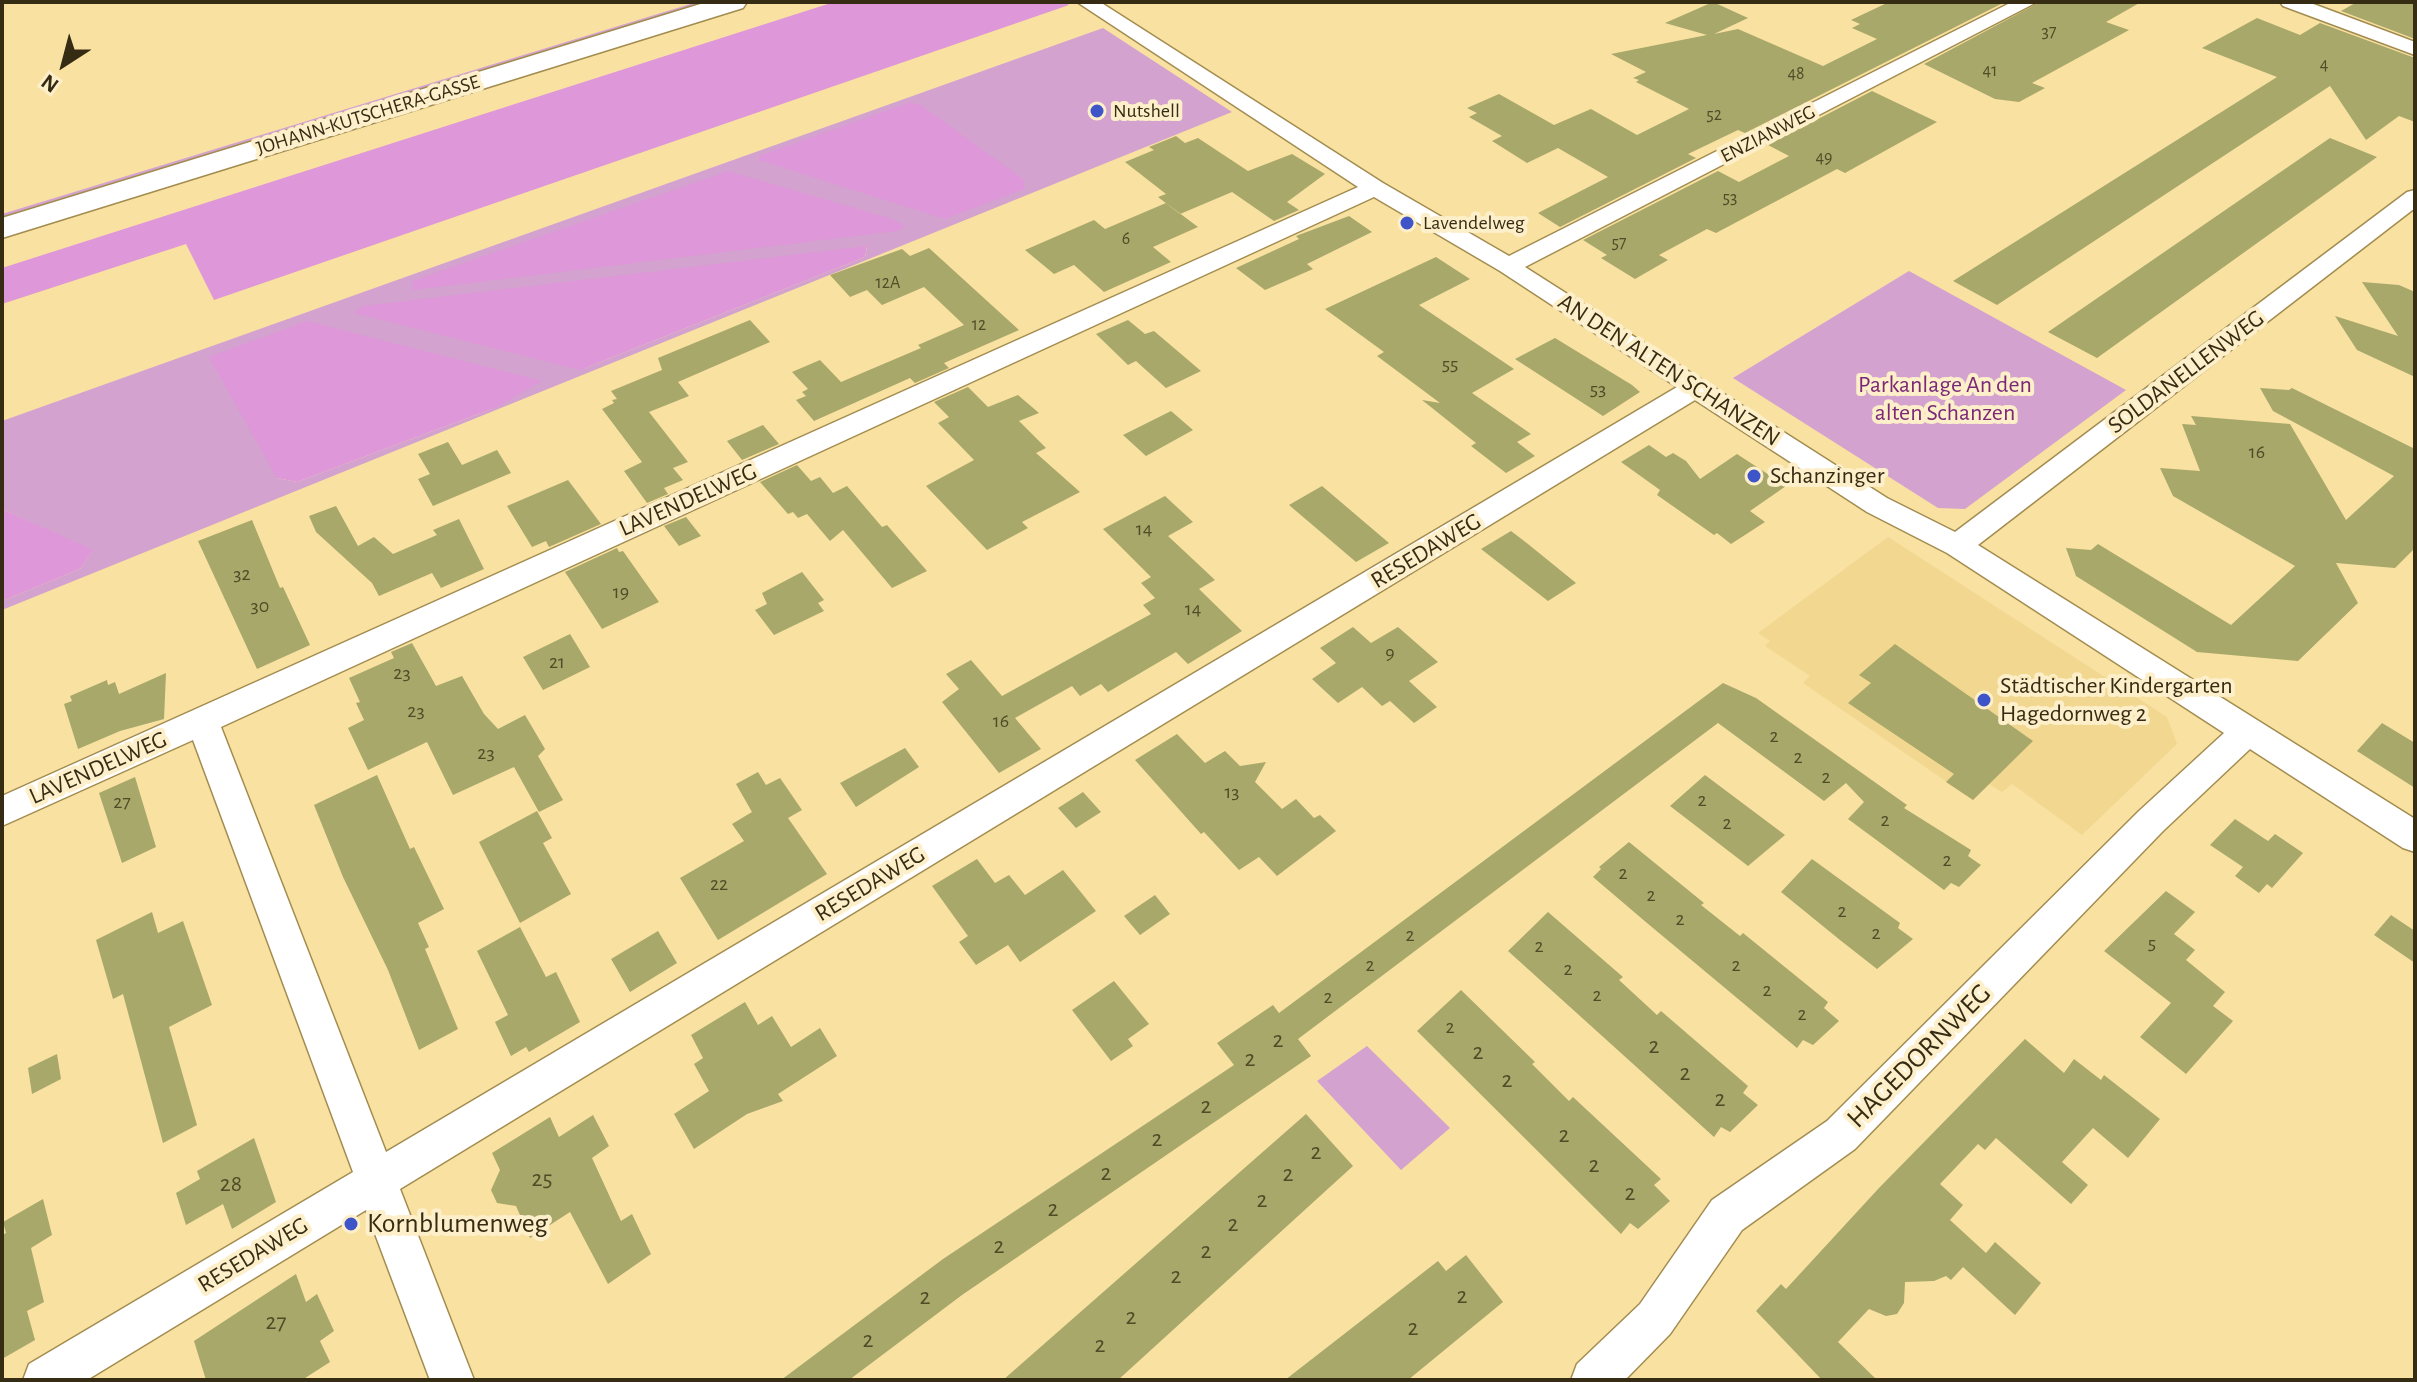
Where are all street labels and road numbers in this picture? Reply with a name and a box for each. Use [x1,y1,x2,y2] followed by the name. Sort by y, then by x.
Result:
[254,70,482,160] street label: JOHANN-KUTSCHERA-GASSE
[1717,100,1819,168] street label: ENZIANWEG
[1552,287,1786,453] street label: AN DEN ALTEN SCHANZEN
[2102,304,2270,440] street label: SOLDANELLENWEG
[615,457,761,543] street label: LAVENDELWEG
[1366,507,1486,595] street label: RESEDAWEG
[25,725,171,811] street label: LAVENDELWEG
[810,840,930,928] street label: RESEDAWEG
[1840,977,1998,1135] street label: HAGEDORNWEG
[193,1211,313,1299] street label: RESEDAWEG

